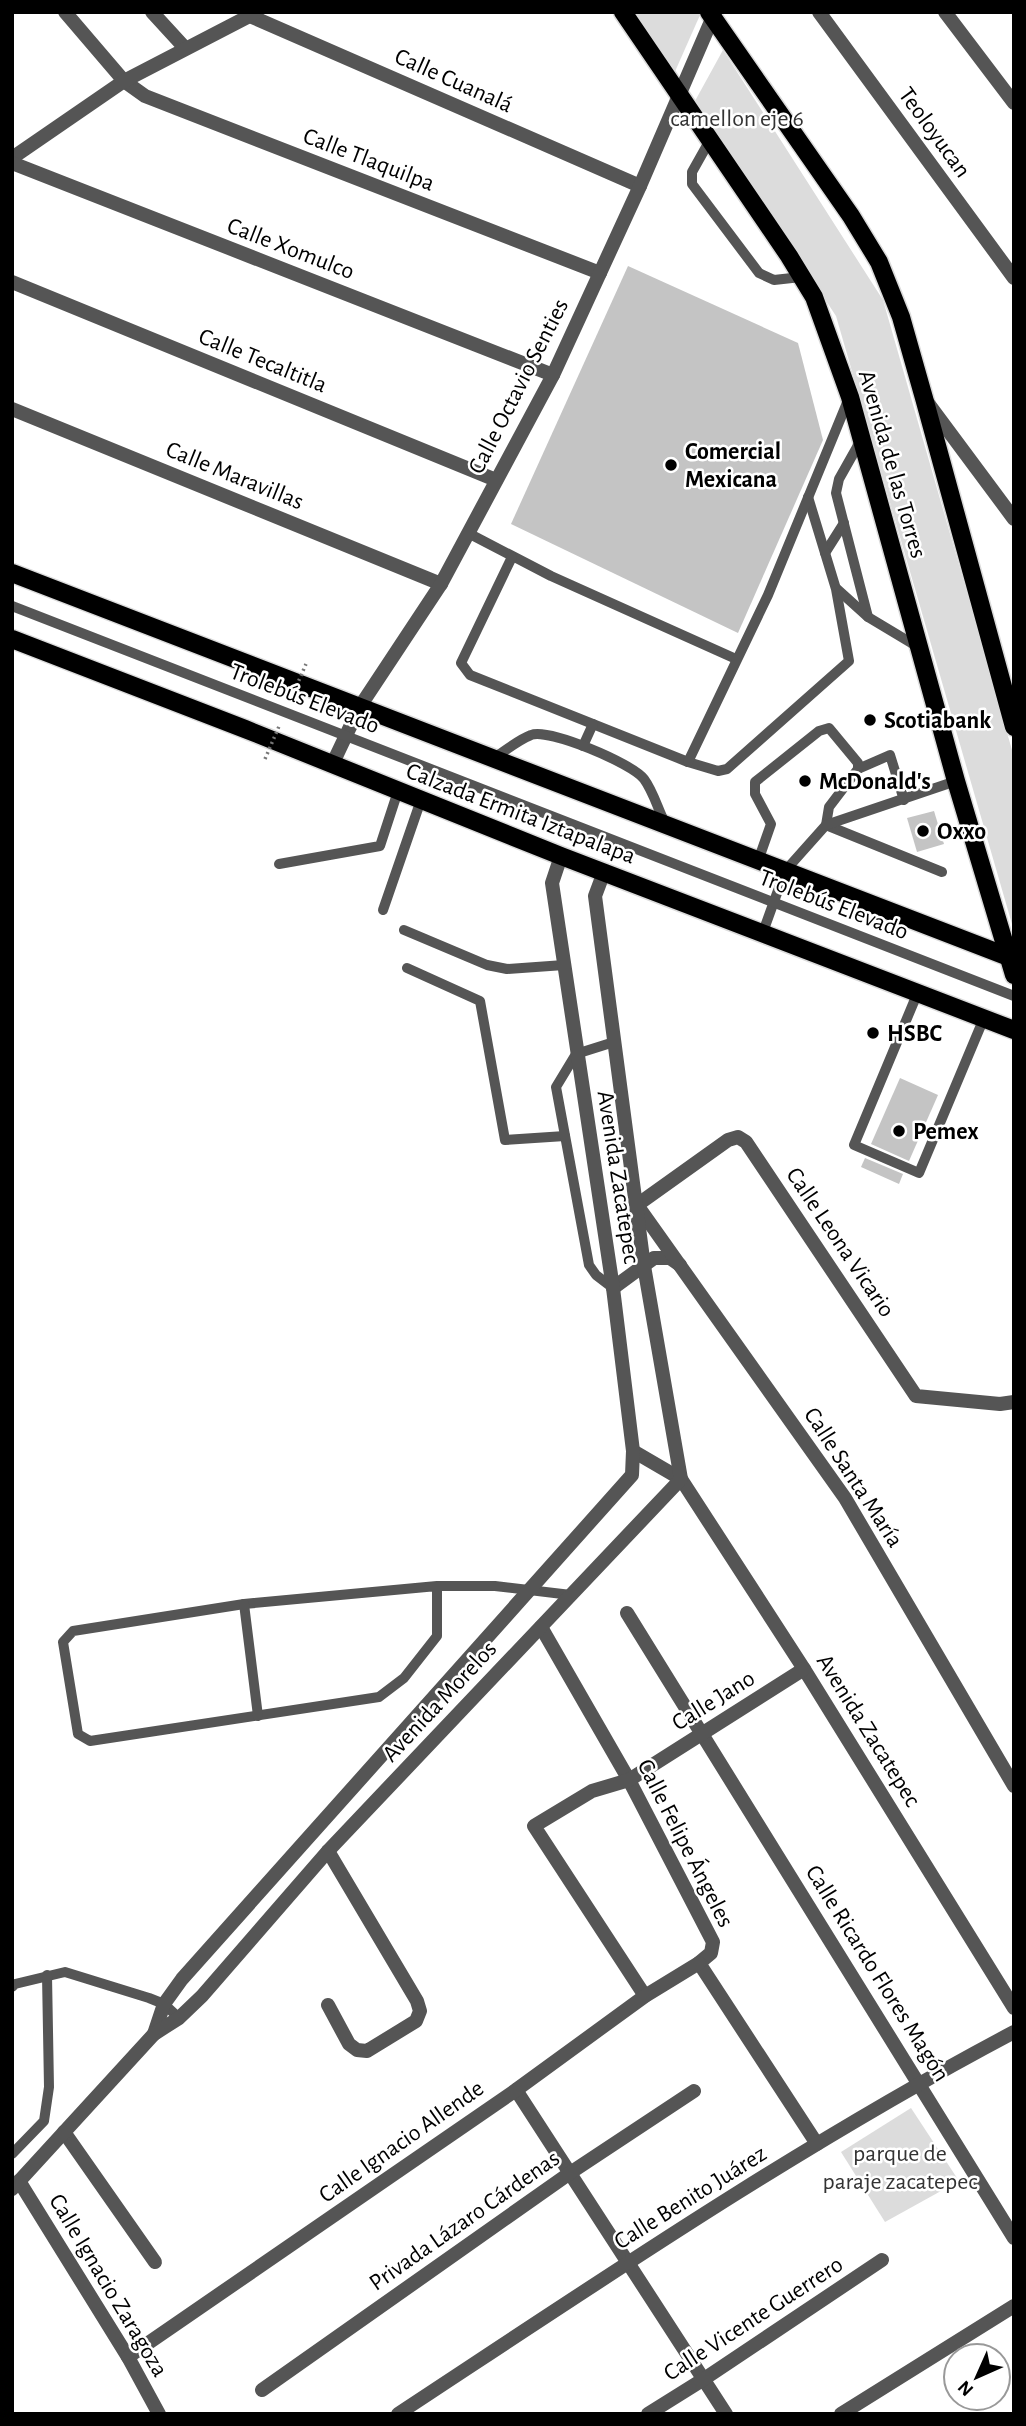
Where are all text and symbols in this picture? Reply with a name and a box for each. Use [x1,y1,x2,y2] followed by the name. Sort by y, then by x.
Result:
[391,44,516,118] street label: Calle Cuanalá
[894,83,975,182] street label: Teoloyucan
[670,107,804,131] park label: camellon eje 6
[300,124,438,196] street label: Calle Tlaquilpa
[224,214,358,284] street label: Calle Xomulco
[464,295,573,478] street label: Calle Octavio Senties
[195,324,330,397] street label: Calle Tecaltitla
[854,368,930,561] street label: Avenida de las Torres
[162,437,307,514] street label: Calle Maravillas
[685,440,781,492] place label: Comercial Mexicana
[663,457,679,473] marker: Comercial Mexicana
[227,659,383,738] street label: Trolebús Elevado
[884,709,991,733] place label: Scotiabank
[862,712,878,728] marker: Scotiabank
[403,759,639,869] street label: Calzada Ermita Iztapalapa
[819,770,931,794] place label: McDonald's
[797,773,813,789] marker: McDonald's
[937,820,986,844] place label: Oxxo
[915,823,931,839] marker: Oxxo
[756,865,912,944] street label: Trolebús Elevado
[887,1022,943,1046] place label: HSBC
[865,1025,881,1041] marker: HSBC
[592,1089,644,1265] street label: Avenida Zacatepec
[913,1120,979,1144] place label: Pemex
[891,1123,907,1139] marker: Pemex
[781,1163,899,1322] street label: Calle Leona Vicario
[799,1403,907,1552] street label: Calle Santa María
[378,1637,501,1767] street label: Avenida Morelos
[812,1650,925,1811] street label: Avenida Zacatepec
[668,1666,759,1736] street label: Calle Jano
[632,1755,740,1931] street label: Calle Felipe Ángeles
[801,1861,954,2086] street label: Calle Ricardo Flores Magón
[315,2076,488,2208] street label: Calle Ignacio Allende
[610,2141,771,2254] street label: Calle Benito Juárez
[823,2142,978,2194] park label: parque de paraje zacatepec
[365,2146,564,2296] street label: Privada Lázaro Cárdenas
[44,2190,172,2381] street label: Calle Ignacio Zaragoza
[660,2252,847,2386] street label: Calle Vicente Guerrero
[942,2342,1012,2412] north arrow
[955,2377,977,2399] text: N

